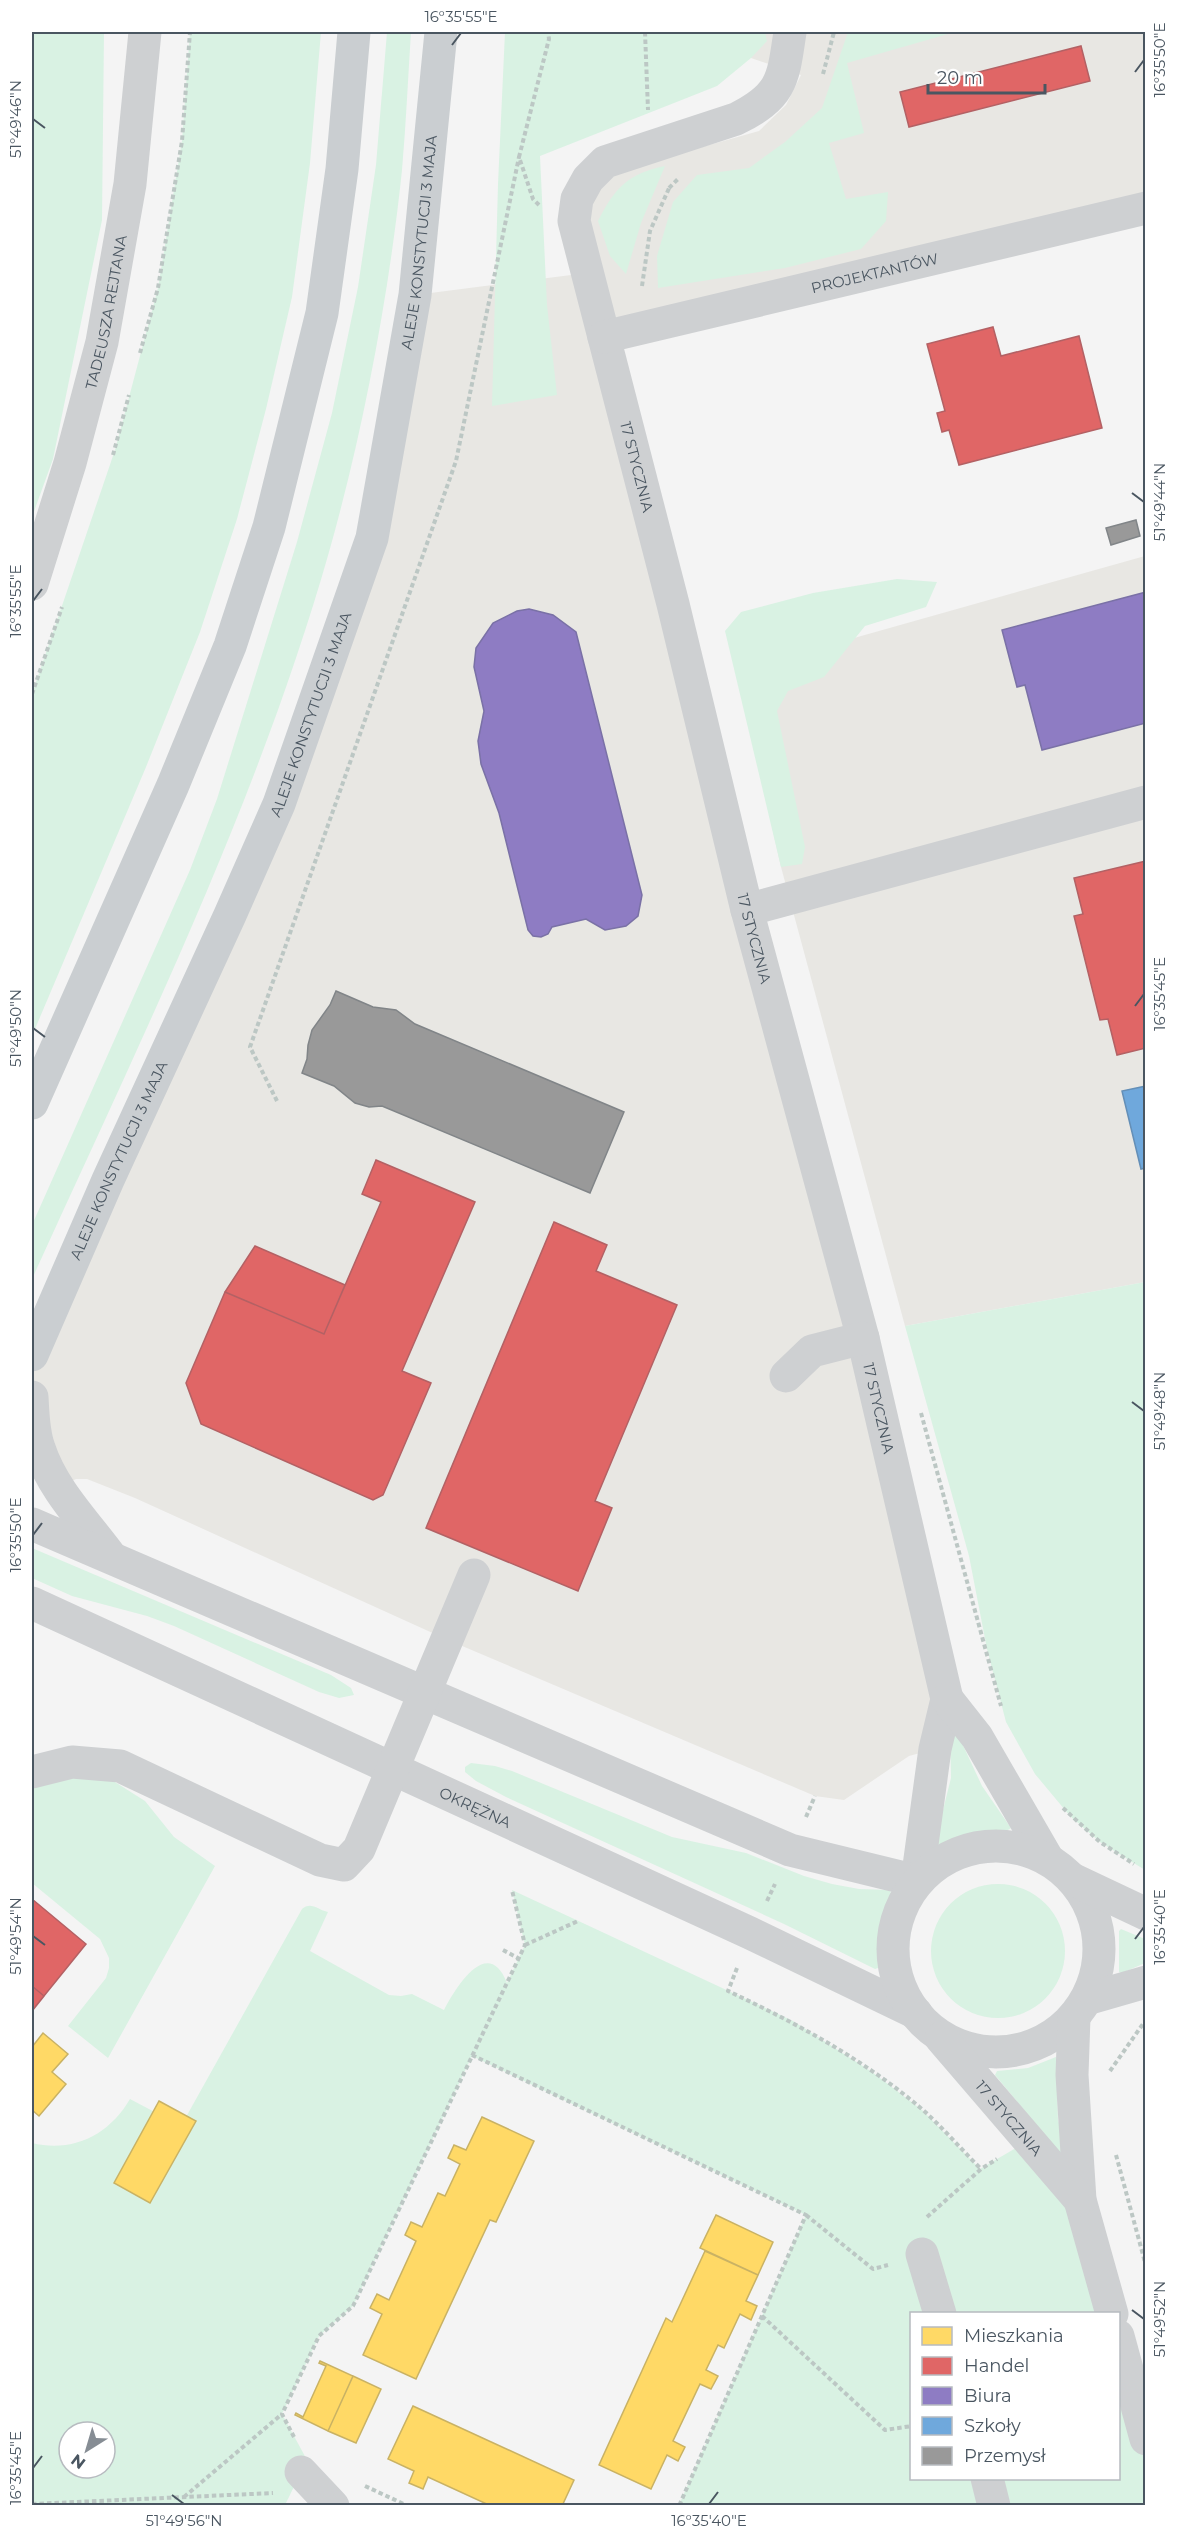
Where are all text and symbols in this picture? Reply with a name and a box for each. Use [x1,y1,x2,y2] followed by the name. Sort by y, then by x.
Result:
[424,7,498,26] text: 16°35'55"E
[1150,23,1169,97] text: 16°35'50"E
[928,57,1045,95] scale bar
[937,67,983,89] text: 20 m
[6,80,25,158] text: 51°49'46"N
[396,134,440,351] street label: ALEJE KONSTYTUCJI 3 MAJA
[80,233,130,391] street label: TADEUSZA REJTANA
[809,248,940,297] street label: PROJEKTANTÓW
[617,419,658,514] street label: 17 STYCZNIA
[1150,463,1169,541] text: 51°49'44"N
[6,564,25,638] text: 16°35'55"E
[265,609,355,820] street label: ALEJE KONSTYTUCJI 3 MAJA
[734,891,776,986] street label: 17 STYCZNIA
[1150,957,1169,1031] text: 16°35'45"E
[6,989,25,1067] text: 51°49'50"N
[65,1058,171,1262] street label: ALEJE KONSTYTUCJI 3 MAJA
[860,1361,899,1456] street label: 17 STYCZNIA
[1150,1372,1169,1450] text: 51°49'48"N
[6,1498,25,1572] text: 16°35'50"E
[437,1782,515,1832] street label: OKRĘŻNA
[1150,1889,1169,1965] text: 16°35'40"E
[6,1897,25,1975] text: 51°49'54"N
[972,2076,1047,2159] street label: 17 STYCZNIA
[1150,2281,1169,2357] text: 51°49'52"N
[910,2312,1120,2480] legend
[964,2325,1064,2347] text: Mieszkania
[964,2355,1029,2377] text: Handel
[964,2385,1012,2407] text: Biura
[964,2415,1021,2437] text: Szkoły
[57,2420,117,2480] north arrow
[6,2431,25,2505] text: 16°35'45"E
[964,2445,1046,2467] text: Przemysł
[67,2450,89,2473] text: N
[145,2511,223,2530] text: 51°49'56"N
[671,2511,747,2530] text: 16°35'40"E

